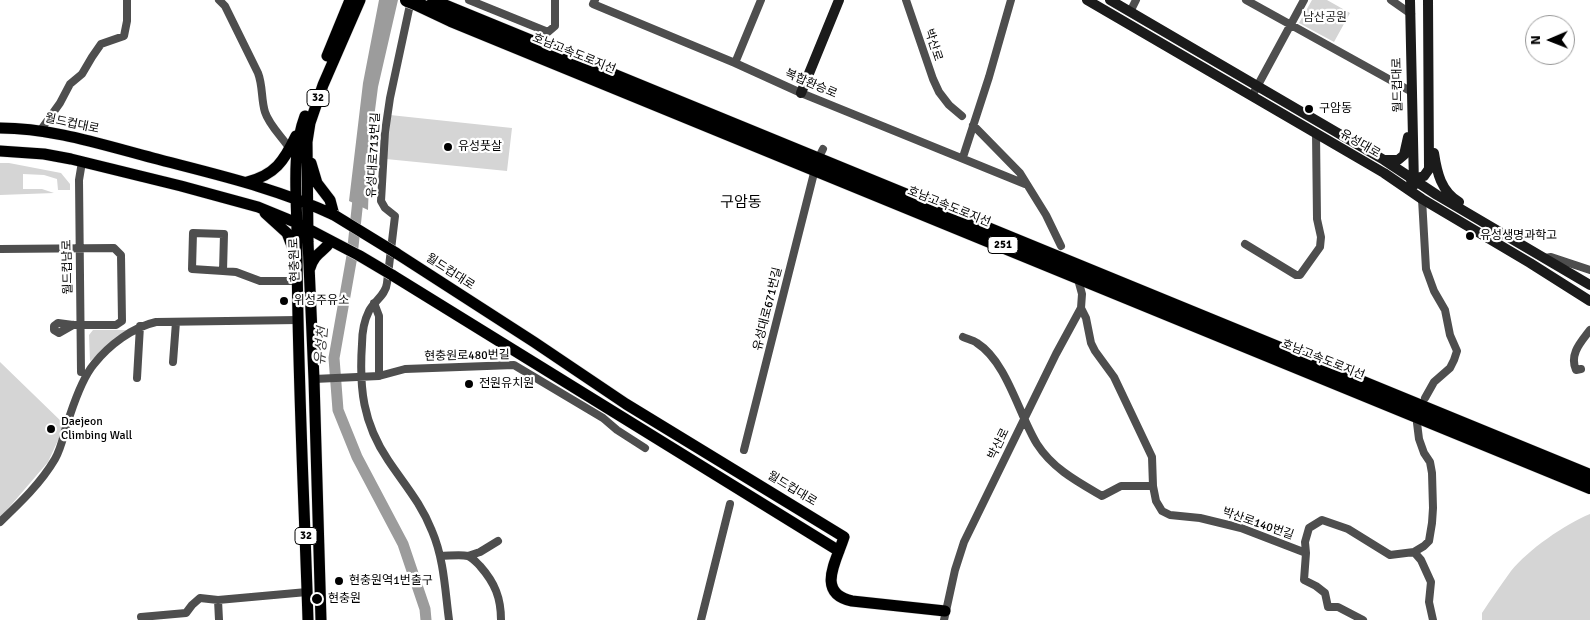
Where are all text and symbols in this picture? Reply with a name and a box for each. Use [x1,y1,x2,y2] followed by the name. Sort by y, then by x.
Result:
[1303,11,1347,25] park label: 남산공원
[1525,15,1575,65] north arrow
[921,27,945,63] street label: 박산로
[530,31,618,77] street label: 호남고속도로지선
[1527,35,1544,45] text: N
[1390,57,1406,113] street label: 월드컵대로
[783,67,839,101] street label: 복합환승로
[307,90,329,106] road number: 32
[1319,102,1352,116] place label: 구암동
[1303,103,1315,115] marker: 구암동
[44,111,100,137] street label: 월드컵대로
[365,112,383,198] street label: 유성대로713번길
[1337,127,1383,161] street label: 유성대로
[458,140,502,154] place label: 유성풋살
[442,141,454,153] marker: 유성풋살
[905,184,993,230] street label: 호남고속도로지선
[720,194,762,212] district label: 구암동
[1480,229,1557,243] place label: 유성생명과학고
[1464,230,1476,242] marker: 유성생명과학고
[988,236,1018,254] road number: 251
[287,238,303,282] street label: 현충원로
[60,239,76,295] street label: 월드컵남로
[423,251,477,293] street label: 월드컵대로
[751,266,785,352] street label: 유성대로671번길
[294,294,349,308] place label: 위성주유소
[278,295,290,307] marker: 위성주유소
[312,326,332,366] water label: 유성천
[1279,337,1367,383] street label: 호남고속도로지선
[424,348,510,364] street label: 현충원로480번길
[479,377,534,391] place label: 전원유치원
[463,378,475,390] marker: 전원유치원
[61,415,132,443] place label: Daejeon Climbing Wall
[45,423,57,435] marker: Daejeon Climbing Wall
[985,426,1013,462] street label: 박산로
[765,469,819,509] street label: 월드컵대로
[1220,505,1296,543] street label: 박산로140번길
[295,528,317,544] road number: 32
[349,574,433,588] place label: 현충원역1번출구
[333,575,345,587] marker: 현충원역1번출구
[310,592,324,606] marker: 현충원
[328,592,361,606] place label: 현충원

